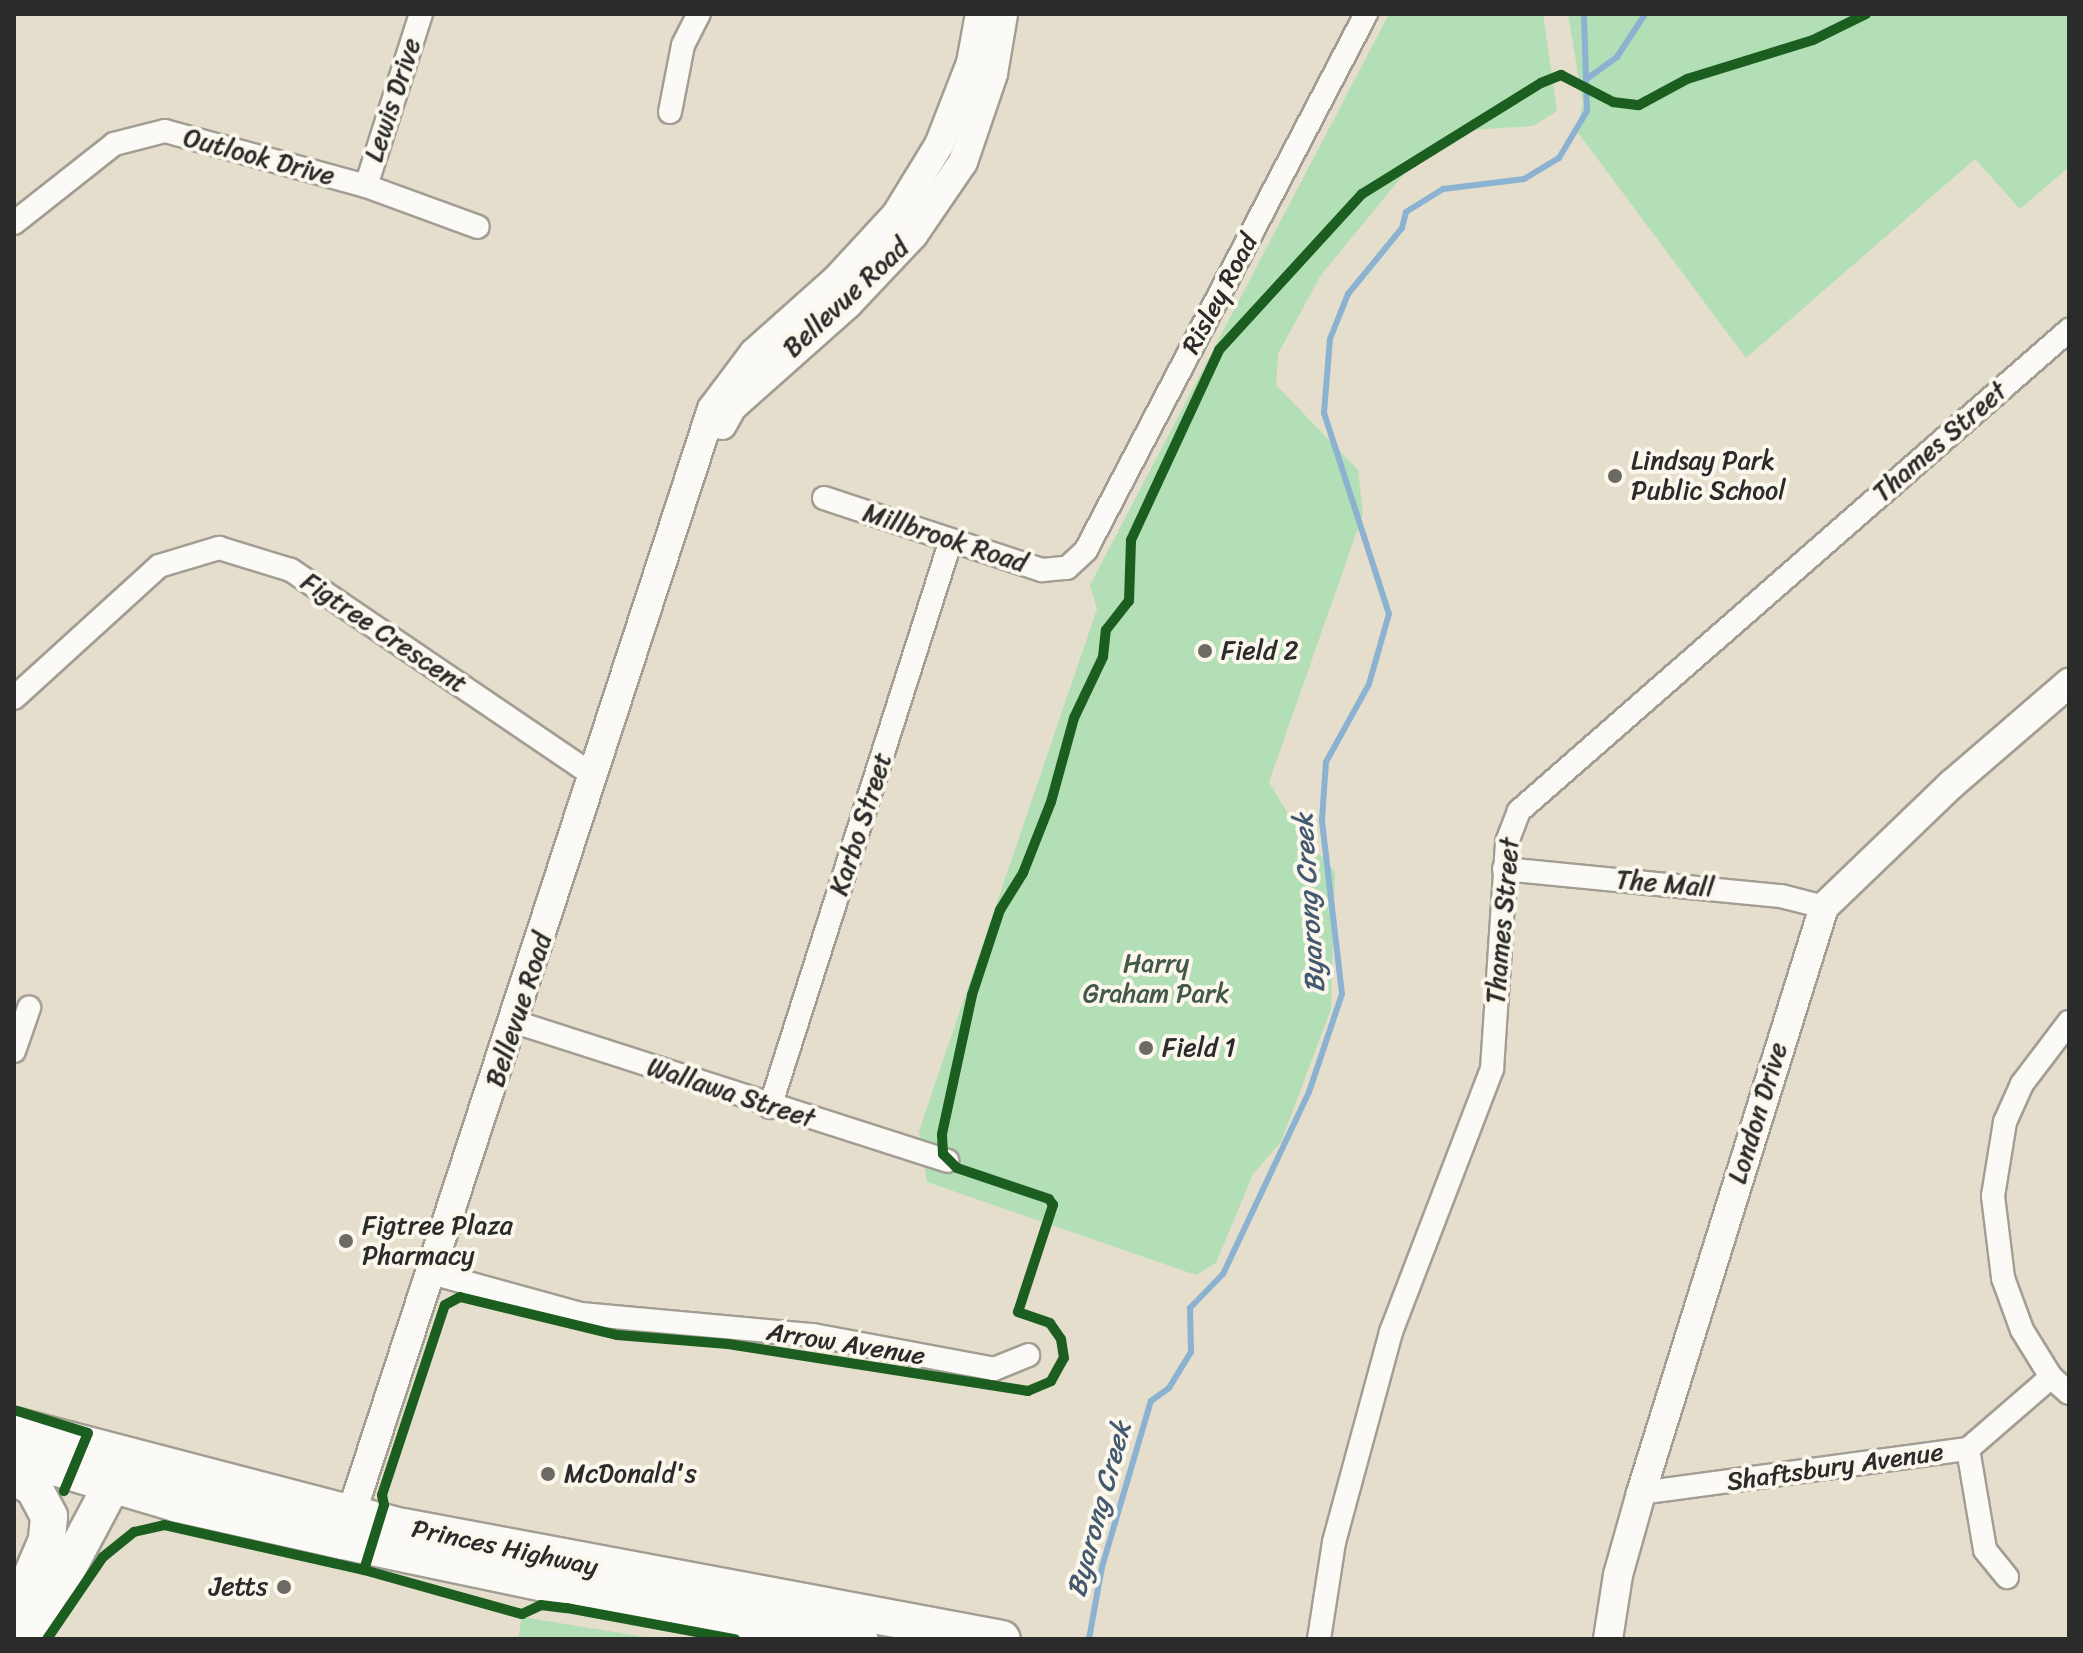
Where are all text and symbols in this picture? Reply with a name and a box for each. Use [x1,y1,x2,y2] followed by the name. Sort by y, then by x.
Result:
[358,34,428,166] street label: Lewis Drive
[180,122,338,192] street label: Outlook Drive
[1175,229,1265,359] street label: Risley Road
[777,232,915,364] street label: Bellevue Road
[1867,375,2013,509] street label: Thames Street
[1631,445,1786,506] place label: Lindsay Park Public School
[1606,467,1624,485] marker: Lindsay Park Public School
[859,497,1031,579] street label: Millbrook Road
[295,566,473,700] street label: Figtree Crescent
[1221,635,1299,667] place label: Field 2
[1196,642,1214,660] marker: Field 2
[823,748,899,900] street label: Karbo Street
[1286,811,1332,995] water label: Byarong Creek
[1480,836,1526,1006] street label: Thames Street
[1615,864,1715,904] street label: The Mall
[479,929,559,1091] street label: Bellevue Road
[1083,948,1229,1010] park label: Harry Graham Park
[1162,1032,1236,1064] place label: Field 1
[1137,1039,1155,1057] marker: Field 1
[1722,1039,1794,1187] street label: London Drive
[643,1051,819,1135] street label: Wallawa Street
[362,1210,513,1272] place label: Figtree Plaza Pharmacy
[337,1232,355,1250] marker: Figtree Plaza Pharmacy
[765,1316,927,1372] street label: Arrow Avenue
[1059,1417,1139,1601] water label: Byarong Creek
[1725,1436,1945,1498] street label: Shaftsbury Avenue
[564,1458,697,1490] place label: McDonald's
[539,1465,557,1483] marker: McDonald's
[409,1513,601,1583] street label: Princes Highway
[209,1571,268,1603] place label: Jetts
[275,1578,293,1596] marker: Jetts

